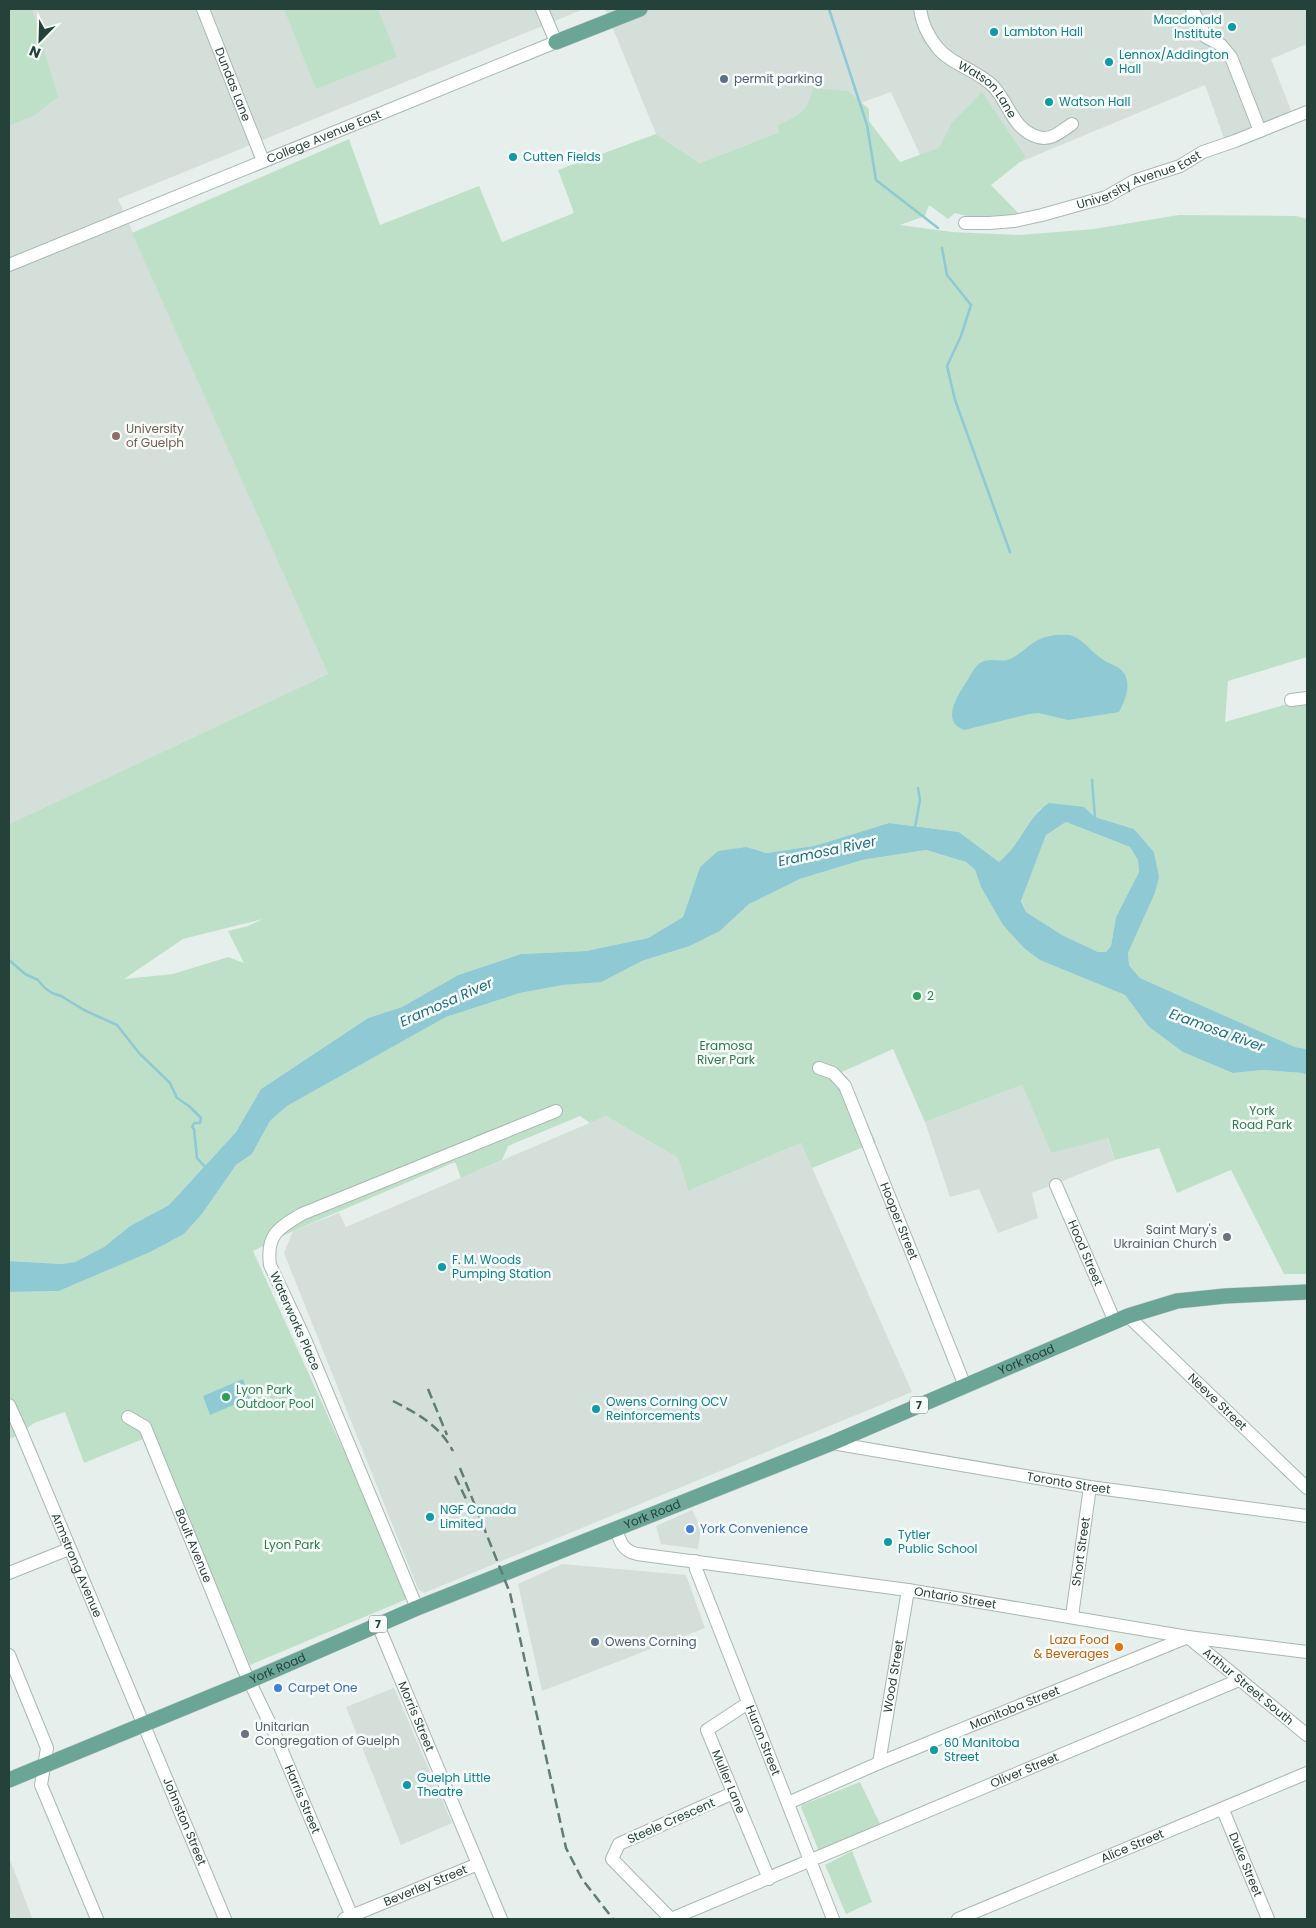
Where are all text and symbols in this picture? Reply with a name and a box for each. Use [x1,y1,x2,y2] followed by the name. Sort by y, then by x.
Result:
[1154,11,1222,42] place label: Macdonald Institute
[15,15,65,65] north arrow
[1226,21,1238,33] marker: Macdonald Institute
[1004,23,1083,40] place label: Lambton Hall
[988,26,1000,38] marker: Lambton Hall
[26,41,44,63] text: N
[211,45,255,124] street label: Dundas Lane
[1119,46,1229,77] place label: Lennox/Addington Hall
[955,56,1021,121] street label: Watson Lane
[1103,56,1115,68] marker: Lennox/Addington Hall
[734,70,823,87] place label: permit parking
[718,73,730,85] marker: permit parking
[1059,93,1130,110] place label: Watson Hall
[1043,96,1055,108] marker: Watson Hall
[264,105,384,167] street label: College Avenue East
[1074,146,1204,213] street label: University Avenue East
[523,148,601,165] place label: Cutten Fields
[507,151,519,163] marker: Cutten Fields
[126,420,184,451] place label: University of Guelph
[110,430,122,442] marker: University of Guelph
[776,831,879,871] water label: Eramosa River
[396,972,496,1031] water label: Eramosa River
[927,987,934,1004] place label: 2
[911,990,923,1002] marker: 2
[1167,1004,1268,1057] water label: Eramosa River
[697,1037,756,1068] park label: Eramosa River Park
[1232,1102,1293,1133] park label: York Road Park
[876,1180,923,1262] street label: Hooper Street
[1064,1217,1107,1288] street label: Hood Street
[1113,1221,1217,1252] place label: Saint Mary's Ukrainian Church
[1221,1231,1233,1243] marker: Saint Mary's Ukrainian Church
[452,1251,551,1282] place label: F. M. Woods Pumping Station
[436,1261,448,1273] marker: F. M. Woods Pumping Station
[266,1269,325,1373] street label: Waterworks Place
[995,1339,1057,1379] street label: York Road
[1184,1369,1251,1434] street label: Neeve Street
[236,1381,314,1412] place label: Lyon Park Outdoor Pool
[220,1391,232,1403] marker: Lyon Park Outdoor Pool
[606,1393,728,1424] place label: Owens Corning OCV Reinforcements
[910,1396,928,1414] road number: 7
[590,1403,602,1415] marker: Owens Corning OCV Reinforcements
[1026,1467,1112,1498] street label: Toronto Street
[621,1495,683,1533] street label: York Road
[440,1501,516,1532] place label: NGF Canada Limited
[171,1506,217,1585] street label: Boult Avenue
[48,1510,107,1620] street label: Armstrong Avenue
[424,1511,436,1523] marker: NGF Canada Limited
[1067,1516,1094,1587] street label: Short Street
[700,1520,808,1537] place label: York Convenience
[684,1523,696,1535] marker: York Convenience
[898,1526,978,1557] place label: Tytler Public School
[264,1536,321,1553] park label: Lyon Park
[882,1536,894,1548] marker: Tytler Public School
[913,1582,998,1613] street label: Ontario Street
[369,1616,387,1632] road number: 7
[1034,1631,1109,1662] place label: Laza Food & Beverages
[605,1633,697,1650] place label: Owens Corning
[589,1636,601,1648] marker: Owens Corning
[879,1638,908,1714] street label: Wood Street
[1113,1641,1125,1653] marker: Laza Food & Beverages
[1200,1644,1298,1729] street label: Arthur Street South
[247,1648,308,1688] street label: York Road
[394,1678,439,1754] street label: Morris Street
[288,1679,358,1696] place label: Carpet One
[967,1681,1062,1733] street label: Manitoba Street
[272,1682,284,1694] marker: Carpet One
[742,1702,785,1778] street label: Huron Street
[255,1718,400,1749] place label: Unitarian Congregation of Guelph
[239,1728,251,1740] marker: Unitarian Congregation of Guelph
[944,1734,1020,1765] place label: 60 Manitoba Street
[928,1744,940,1756] marker: 60 Manitoba Street
[708,1747,750,1816] street label: Muller Lane
[988,1748,1061,1792] street label: Oliver Street
[281,1762,325,1836] street label: Harris Street
[417,1769,491,1800] place label: Guelph Little Theatre
[159,1775,211,1868] street label: Johnston Street
[401,1779,413,1791] marker: Guelph Little Theatre
[624,1794,717,1847] street label: Steele Crescent
[1098,1825,1166,1866] street label: Alice Street
[1225,1830,1267,1899] street label: Duke Street
[381,1860,470,1910] street label: Beverley Street

